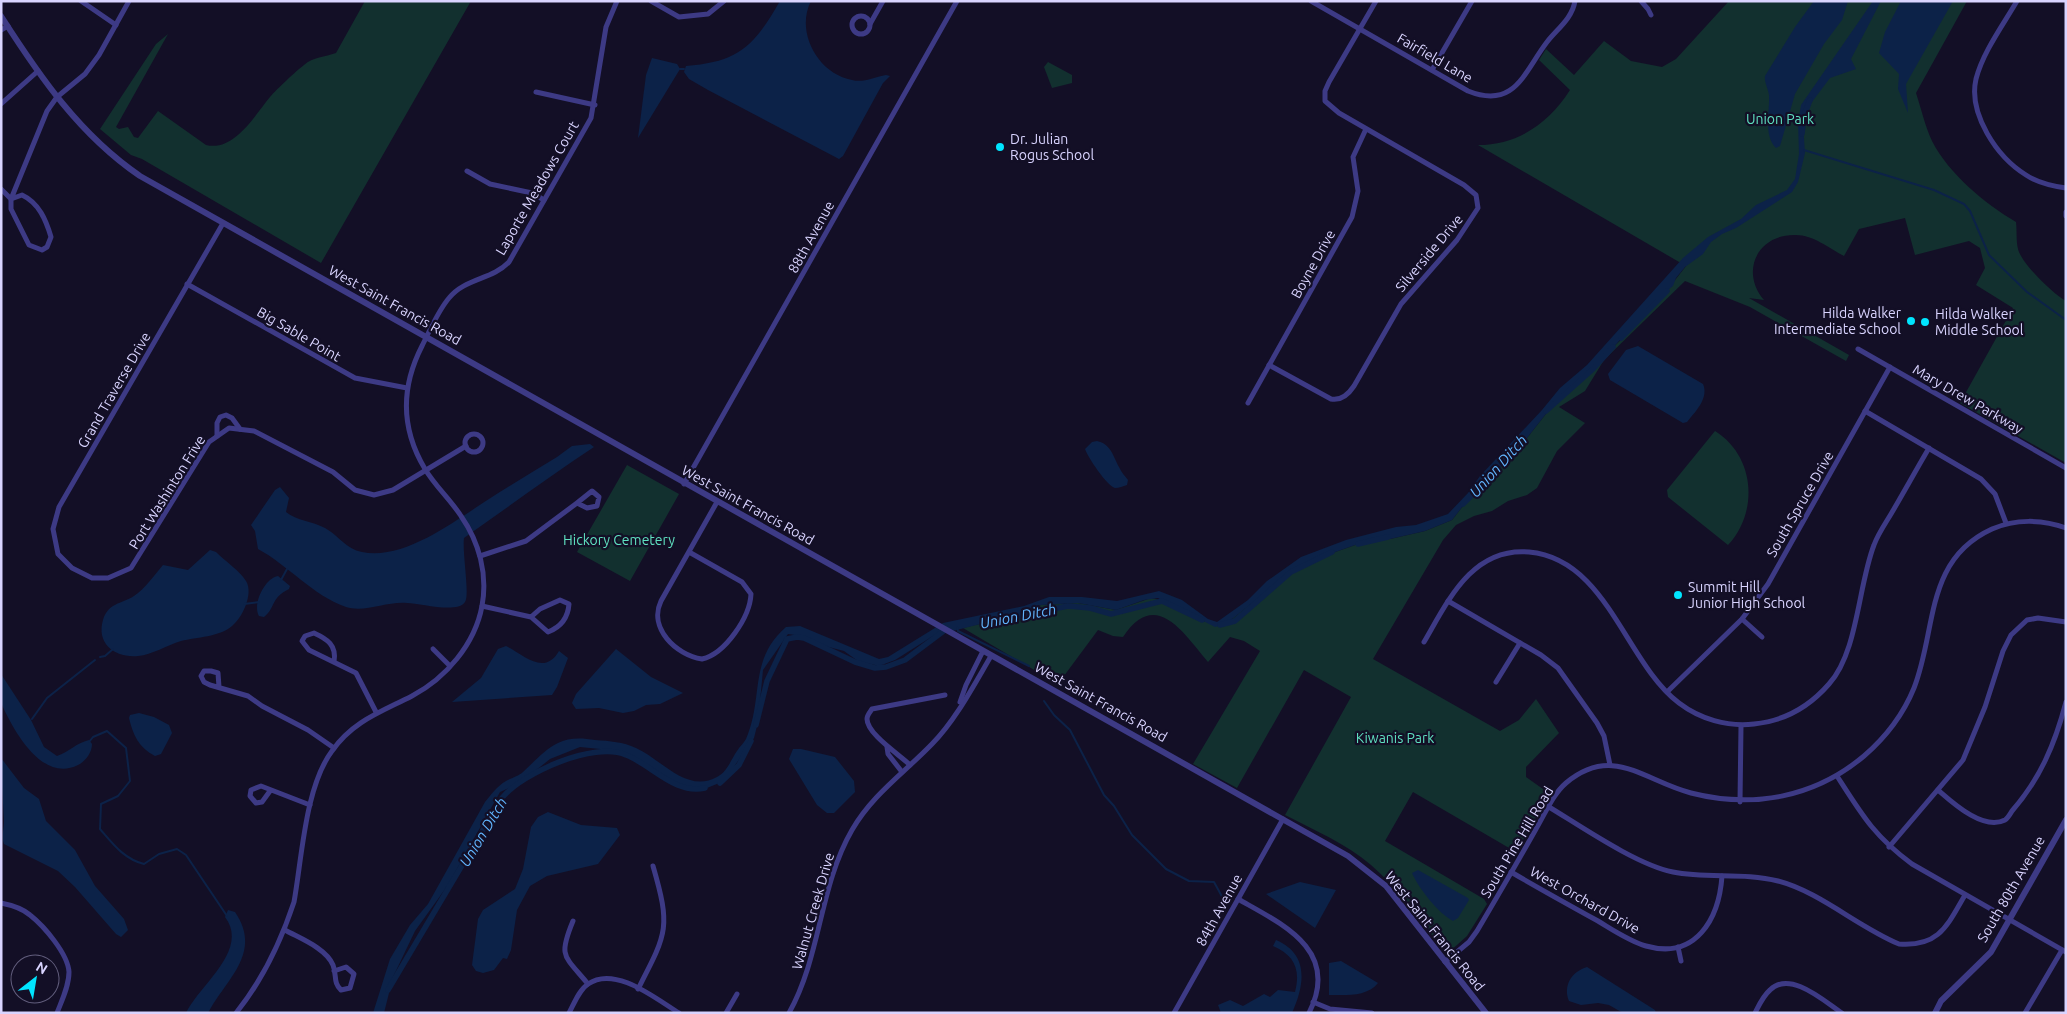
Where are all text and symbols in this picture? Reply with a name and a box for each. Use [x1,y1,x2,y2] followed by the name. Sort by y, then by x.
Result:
[1394,30,1476,86] street label: Fairfield Lane
[1746,111,1814,127] park label: Union Park
[492,118,582,258] street label: Laporte Meadows Court
[1010,131,1094,163] place label: Dr. Julian Rogus School
[994,141,1006,153] marker: Dr. Julian Rogus School
[785,198,837,276] street label: 88th Avenue
[1392,211,1466,295] street label: Silverside Drive
[1288,227,1338,301] street label: Boyne Drive
[326,262,464,348] street label: West Saint Francis Road
[254,304,344,365] street label: Big Sable Point
[1774,305,1902,337] place label: Hilda Walker Intermediate School
[1935,306,2024,338] place label: Hilda Walker Middle School
[1905,315,1917,327] marker: Hilda Walker Intermediate School
[1919,316,1931,328] marker: Hilda Walker Middle School
[74,329,154,451] street label: Grand Traverse Drive
[1910,361,2026,437] street label: Mary Drew Parkway
[126,432,208,552] street label: Port Washinton Frive
[1466,432,1530,500] water label: Union Ditch
[1763,448,1837,560] street label: South Spruce Drive
[679,462,817,548] street label: West Saint Francis Road
[563,532,675,548] park label: Hickory Cemetery
[1688,579,1806,611] place label: Summit Hill Junior High School
[1672,589,1684,601] marker: Summit Hill Junior High School
[978,600,1058,632] water label: Union Ditch
[1032,659,1170,745] street label: West Saint Francis Road
[1356,730,1434,746] park label: Kiwanis Park
[1477,783,1557,901] street label: South Pine Hill Road
[456,794,510,870] water label: Union Ditch
[1974,833,2048,945] street label: South 80th Avenue
[789,851,837,971] street label: Walnut Creek Drive
[1527,863,1643,937] street label: West Orchard Drive
[1382,868,1488,994] street label: West Saint Francis Road
[1193,871,1245,949] street label: 84th Avenue
[10,954,60,1004] north arrow
[33,958,50,977] text: N

